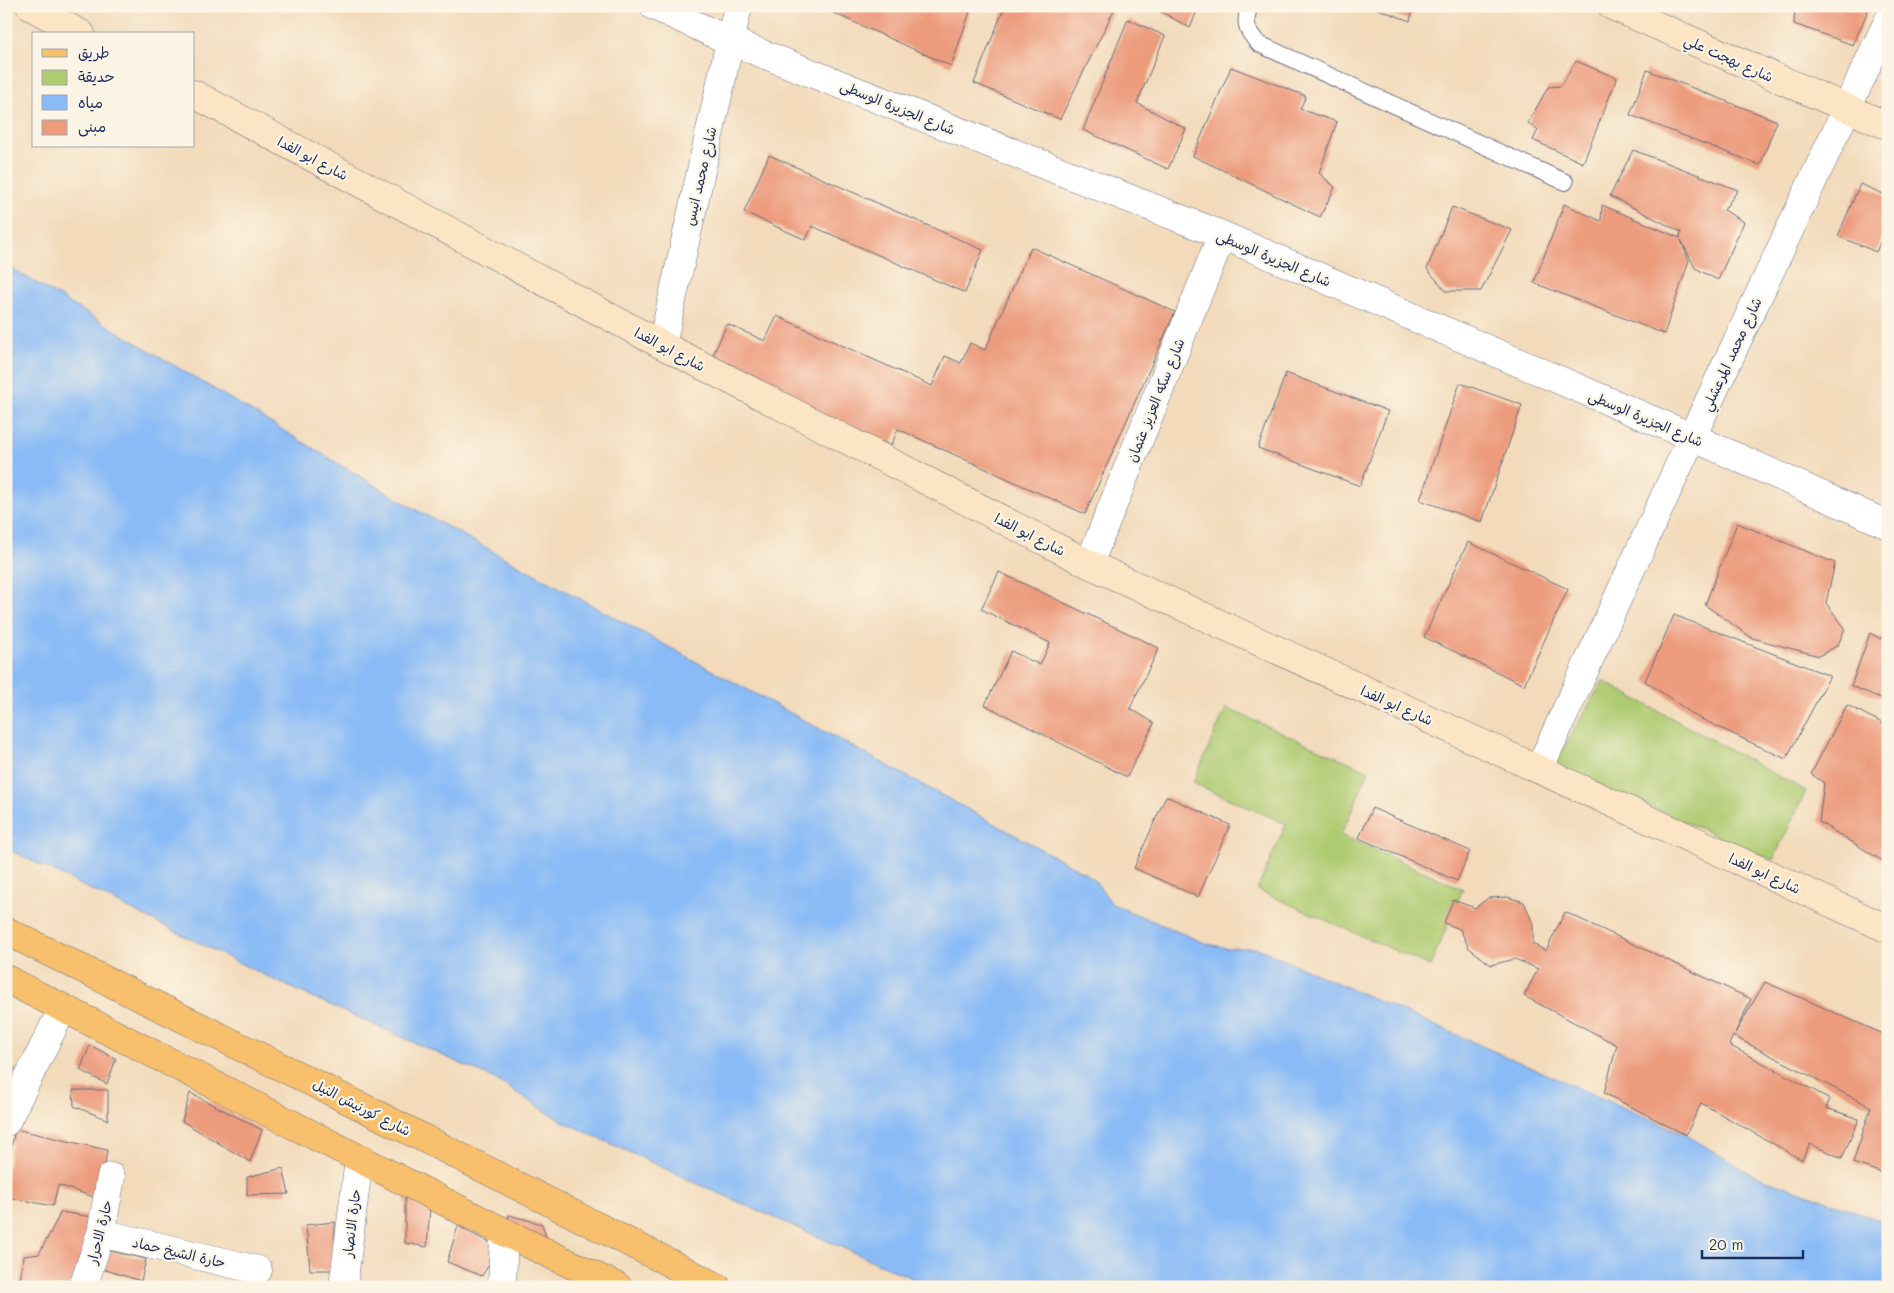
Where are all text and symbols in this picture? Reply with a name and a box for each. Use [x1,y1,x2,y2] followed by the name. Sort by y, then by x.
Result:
[1680,30,1777,90] street label: شارع بهجت علي
[32,32,195,148] legend
[78,42,110,62] text: طريق
[78,66,115,86] text: حديقة
[837,75,958,140] street label: شارع الجزيرة الوسطى
[78,92,103,112] text: مياه
[78,116,106,137] text: مبنى
[679,125,722,228] street label: شارع محمد انيس
[274,132,352,185] street label: شارع ابو الفدا
[1214,225,1334,292] street label: شارع الجزيرة الوسطى
[1696,294,1769,416] street label: شارع محمد المرعشلي
[631,323,709,376] street label: شارع ابو الفدا
[1122,335,1189,465] street label: شارع سكه العزيز عثمان
[1586,385,1706,452] street label: شارع الجزيرة الوسطى
[991,508,1069,561] street label: شارع ابو الفدا
[1357,681,1436,730] street label: شارع ابو الفدا
[1726,848,1804,899] street label: شارع ابو الفدا
[309,1074,414,1141] street label: شارع كورنيش النيل
[337,1188,365,1259] street label: حارة الانصار
[82,1198,116,1267] street label: حارة الاحرار
[1702,1228,1803,1260] scale bar
[130,1232,227,1273] street label: حارة الشيخ حماد
[1709,1234,1743,1254] text: 20 m

